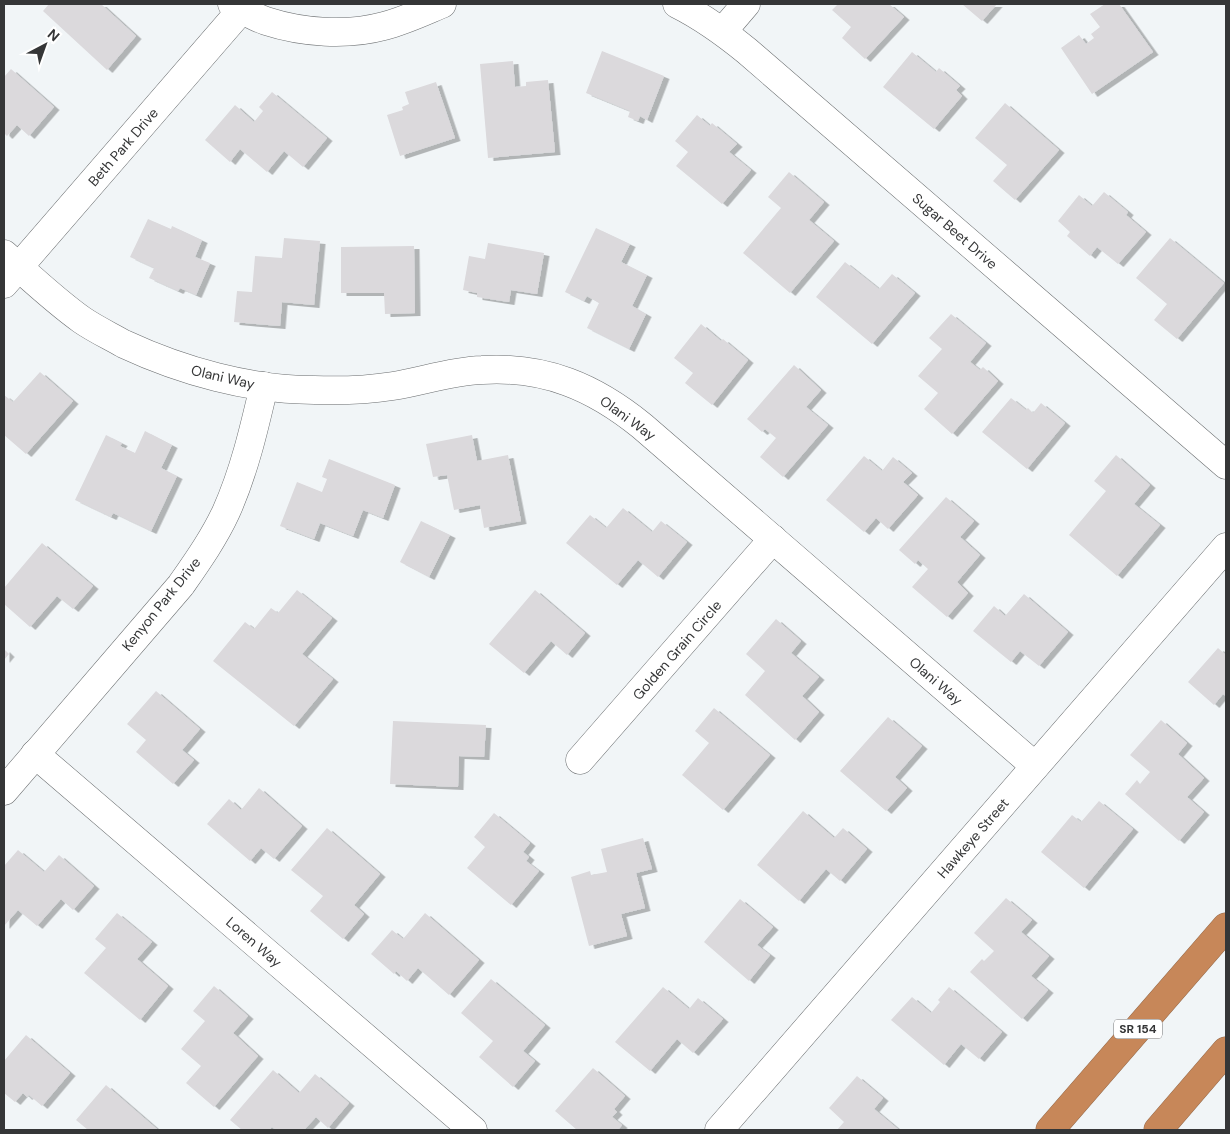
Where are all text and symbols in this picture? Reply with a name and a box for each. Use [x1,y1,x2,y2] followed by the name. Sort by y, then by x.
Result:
[20,20,70,70] north arrow
[44,25,63,45] text: N
[84,104,162,190] street label: Beth Park Drive
[909,189,1001,273] street label: Sugar Beet Drive
[189,361,257,393] street label: Olani Way
[597,392,660,444] street label: Olani Way
[118,554,204,654] street label: Kenyon Park Drive
[629,596,725,704] street label: Golden Grain Circle
[906,653,967,709] street label: Olani Way
[933,794,1013,882] street label: Hawkeye Street
[222,913,286,971] street label: Loren Way
[1114,1020,1162,1038] road number: SR 154

